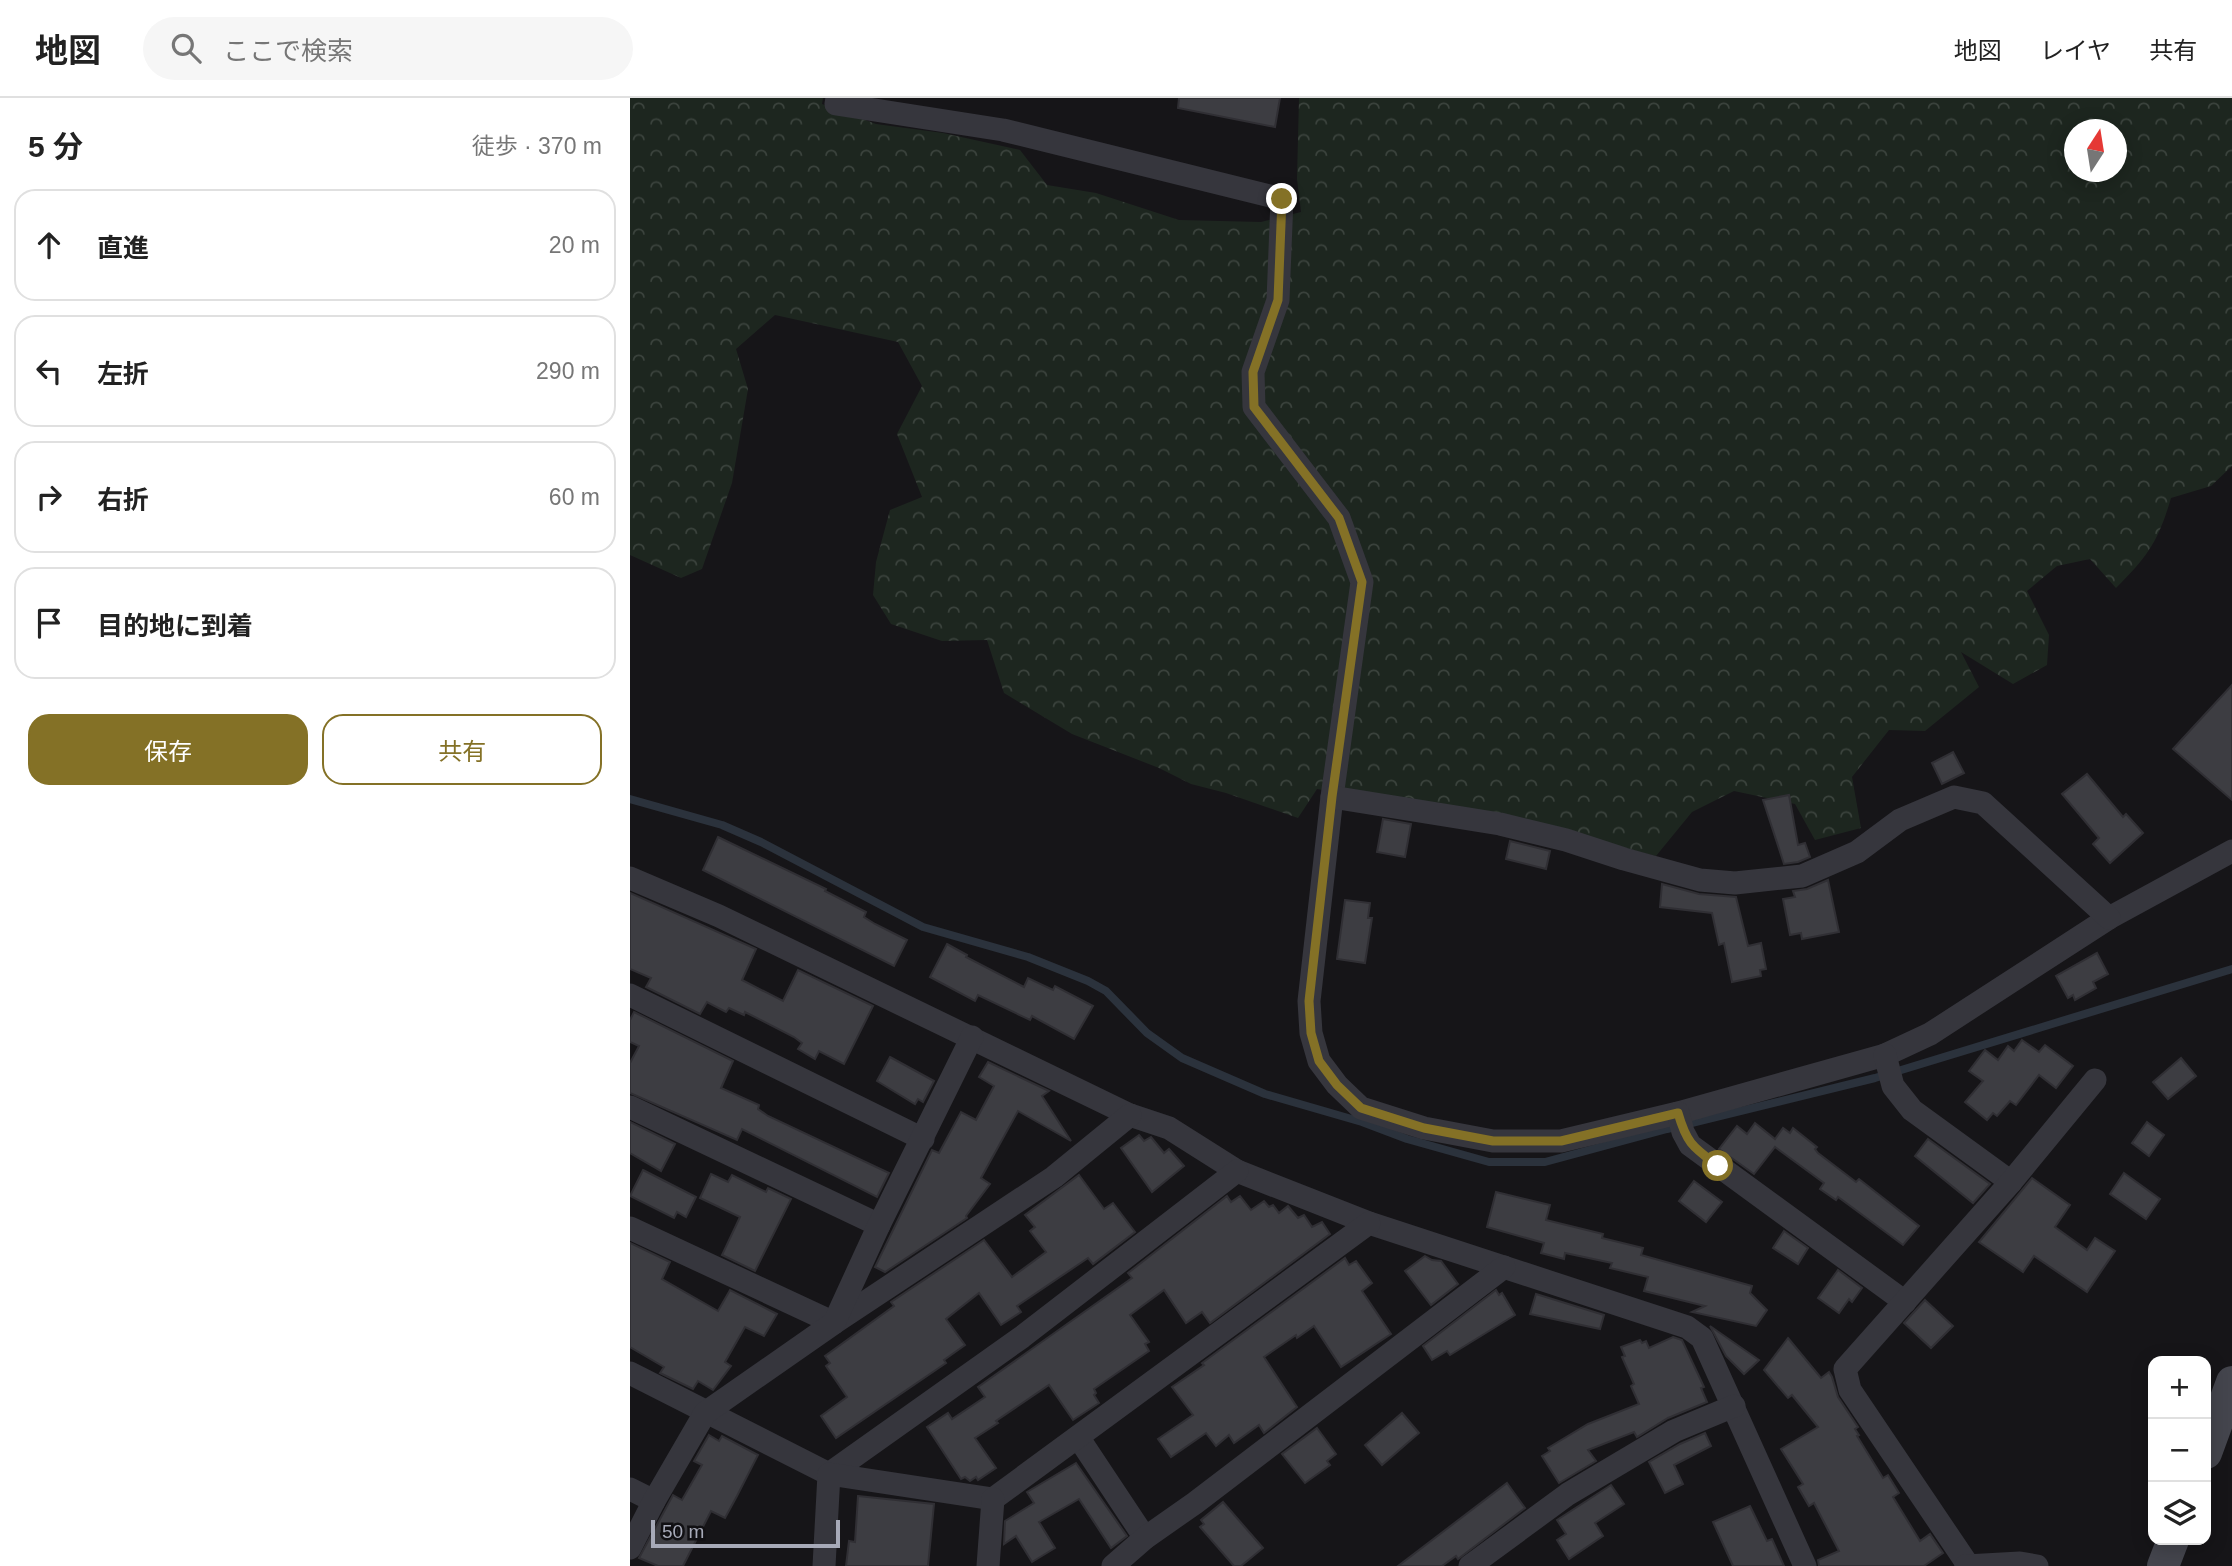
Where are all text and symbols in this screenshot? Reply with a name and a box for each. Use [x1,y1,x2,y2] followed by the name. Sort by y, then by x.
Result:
[143,17,633,80] search box
[167,29,205,67] icon: search
[35,32,101,69] text: 地図
[223,36,353,66] text: ここで検索
[1954,37,2002,64] text: 地図
[2040,37,2111,64] text: レイヤ
[2149,37,2197,64] text: 共有
[2064,119,2127,182] north arrow
[28,130,83,163] text: 5 分
[472,133,602,159] text: 徒歩 · 370 m
[1266,183,1297,214] route end
[30,226,68,264] icon: ahead
[549,232,600,258] text: 20 m
[97,233,149,263] text: 直進
[30,352,68,390] icon: left
[536,358,600,384] text: 290 m
[97,359,149,389] text: 左折
[30,478,68,516] icon: right
[549,484,600,510] text: 60 m
[97,485,149,515] text: 右折
[30,604,68,642] icon: arrive
[97,611,253,641] text: 目的地に到着
[28,714,308,785] button: 保存
[322,714,602,785] button: 共有
[1702,1150,1733,1181] route start
[2148,1356,2211,1545] map controls
[2148,1356,2211,1419] button: +
[2148,1419,2211,1482] button: −
[2148,1482,2211,1545] button: layers
[651,1517,840,1549] scale bar
[662,1521,704,1542] text: 50 m

